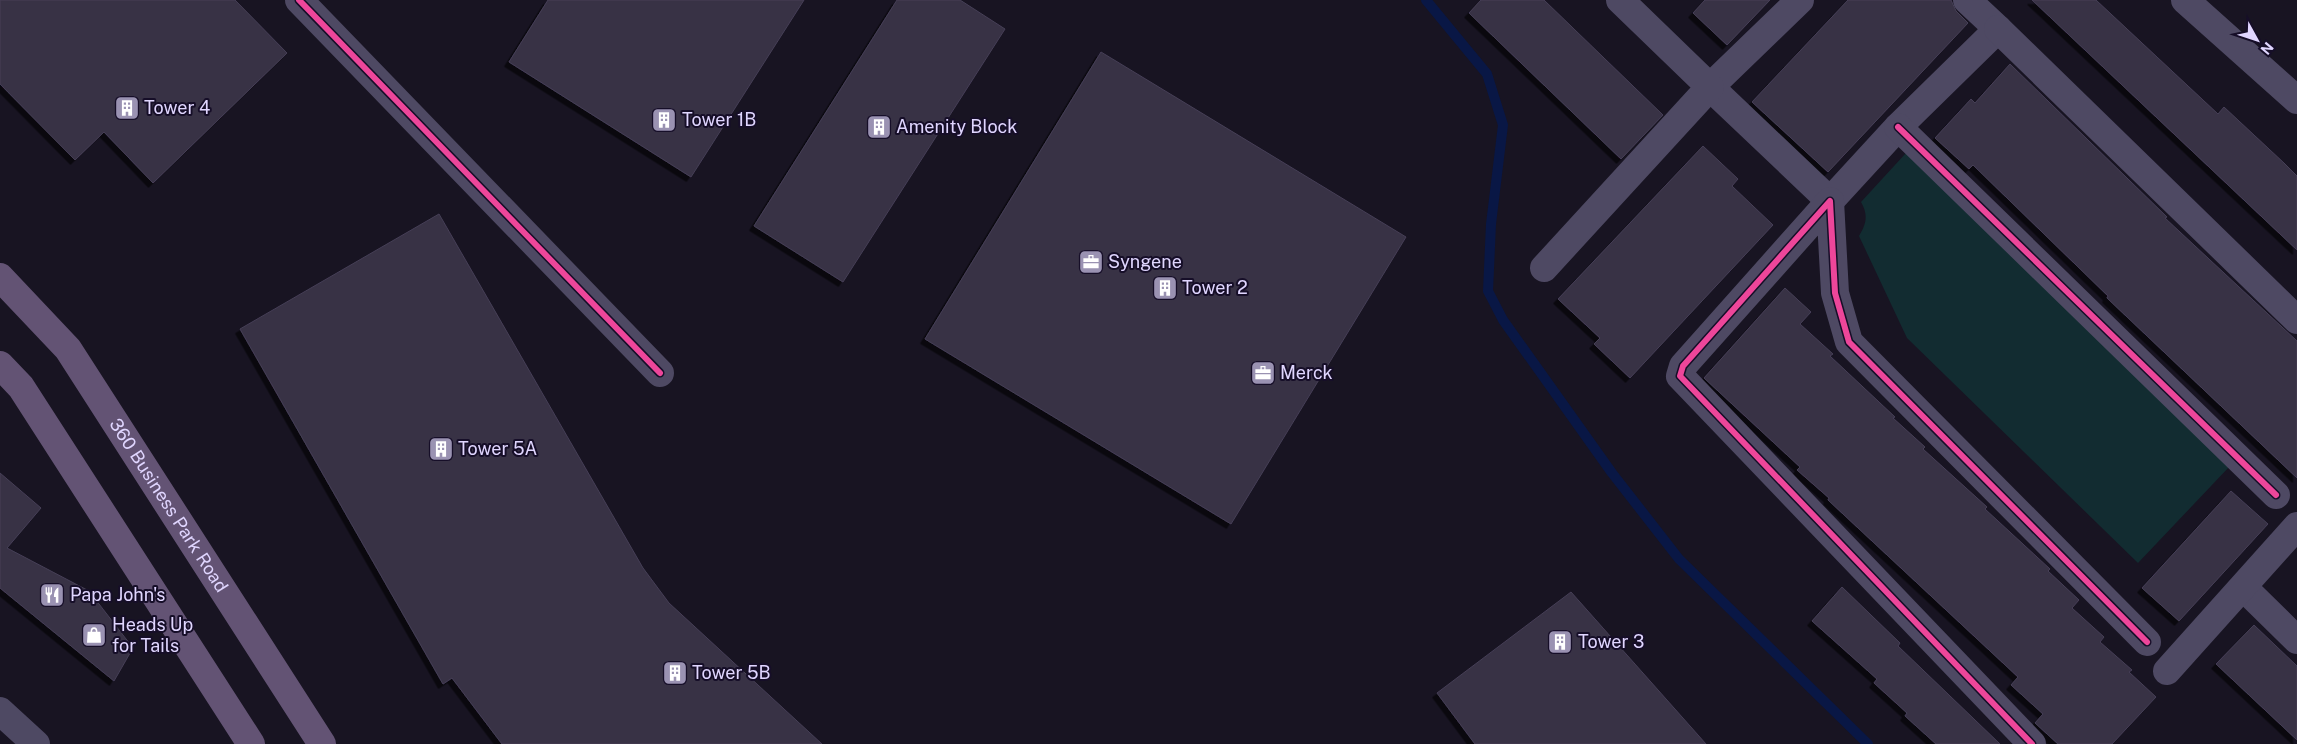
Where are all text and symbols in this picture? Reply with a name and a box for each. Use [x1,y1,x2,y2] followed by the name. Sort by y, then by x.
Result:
[2232,15,2282,65] north arrow
[2257,39,2277,58] text: N
[114,95,140,121] building icon: Tower 4
[144,97,210,118] place label: Tower 4
[651,107,677,133] building icon: Tower 1B
[682,109,756,130] place label: Tower 1B
[866,114,892,140] building icon: Amenity Block
[896,116,1017,137] place label: Amenity Block
[1078,249,1104,275] office icon: Syngene
[1108,251,1182,272] place label: Syngene
[1152,275,1178,301] building icon: Tower 2
[1182,277,1248,298] place label: Tower 2
[1250,360,1276,386] office icon: Merck
[1280,362,1333,383] place label: Merck
[105,414,233,596] street label: 360 Business Park Road
[428,436,454,462] building icon: Tower 5A
[458,438,537,459] place label: Tower 5A
[39,582,65,608] restaurant icon: Papa John's
[70,584,165,605] place label: Papa John's
[112,614,193,656] place label: Heads Up for Tails
[81,622,107,648] shop icon: Heads Up for Tails
[1547,629,1573,655] building icon: Tower 3
[1578,631,1644,652] place label: Tower 3
[662,660,688,686] building icon: Tower 5B
[692,662,771,683] place label: Tower 5B

